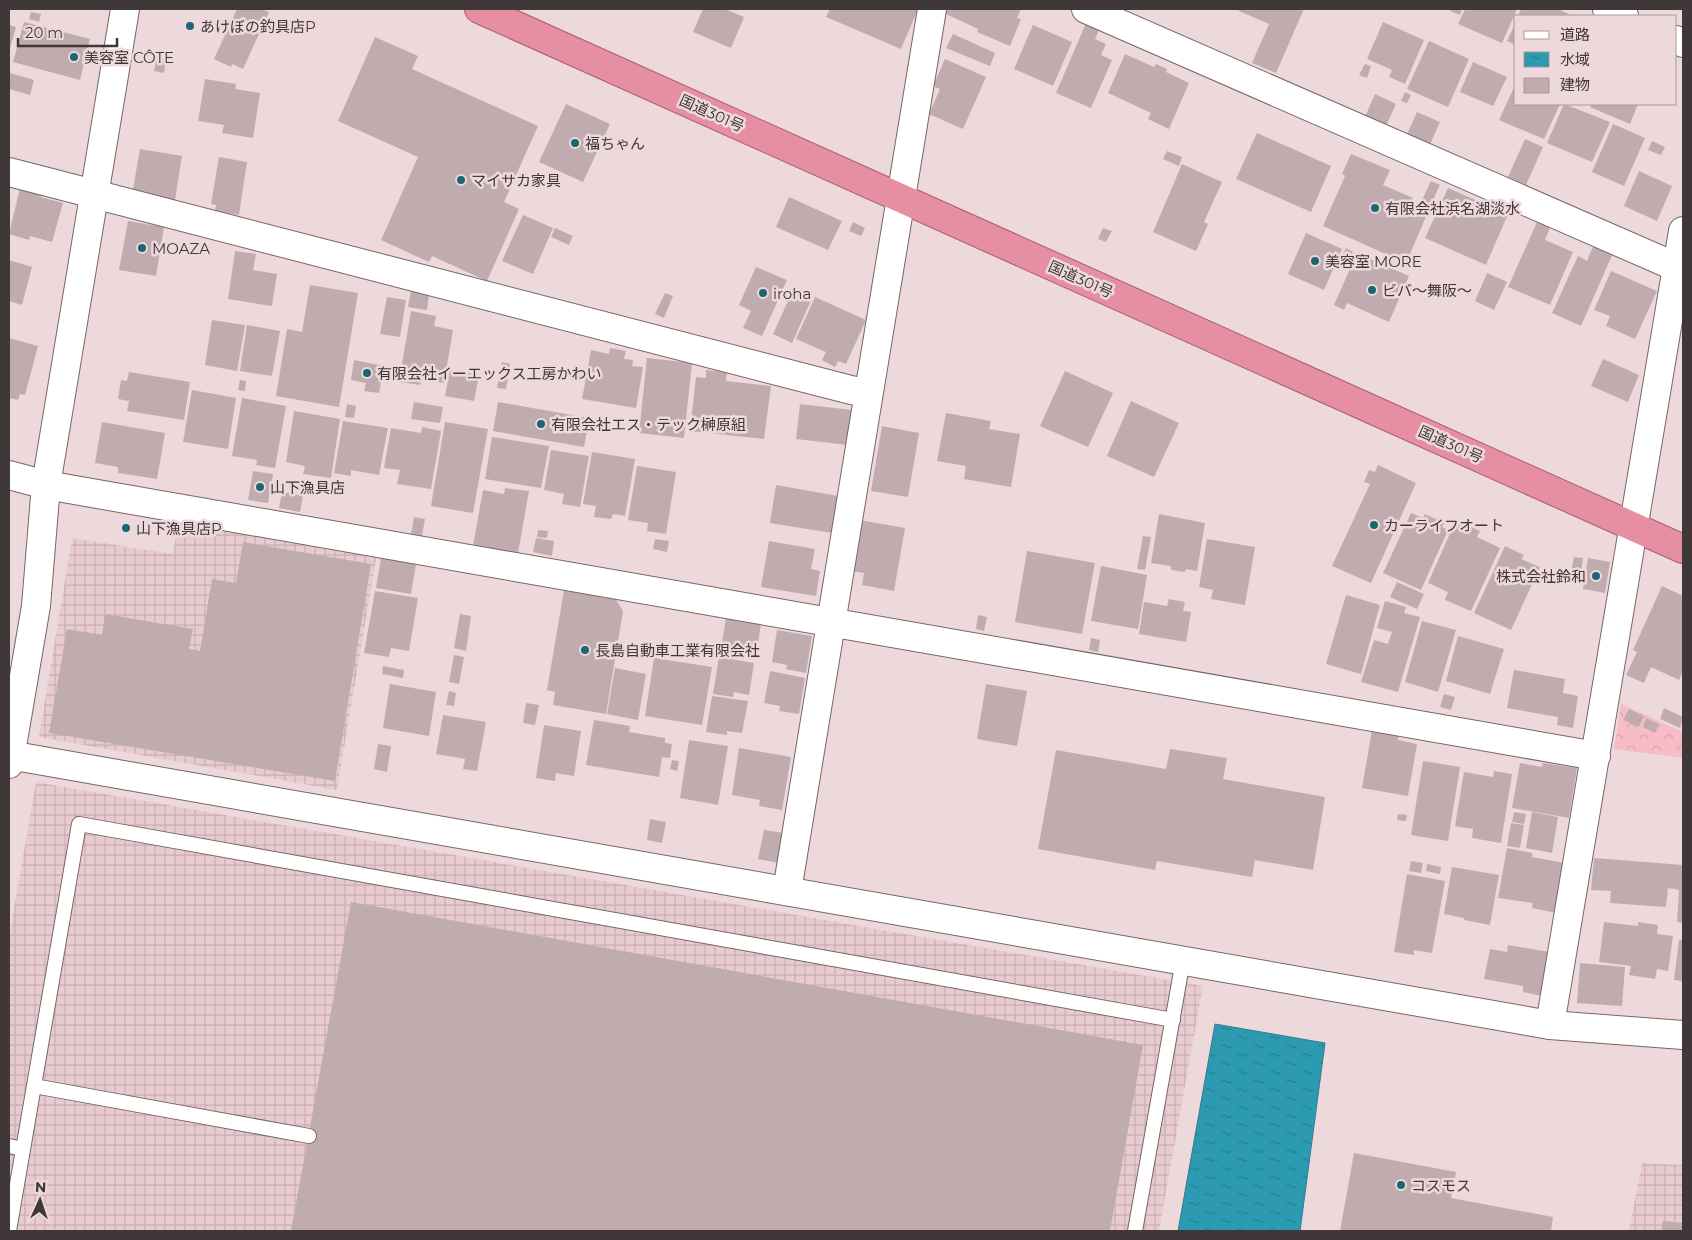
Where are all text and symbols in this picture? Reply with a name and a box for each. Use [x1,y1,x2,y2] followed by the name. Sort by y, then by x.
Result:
[18,15,116,47] scale bar
[1514,15,1677,105] legend
[200,17,316,36] place label: あけぼの釣具店P
[184,20,196,32] marker: あけぼの釣具店P
[25,23,63,42] text: 20 m
[1560,25,1590,44] text: 道路
[84,48,174,67] place label: 美容室 CÔTE
[1560,50,1590,69] text: 水域
[68,51,80,63] marker: 美容室 CÔTE
[1560,75,1590,94] text: 建物
[677,90,747,136] street label: 国道301号
[585,134,645,153] place label: 福ちゃん
[569,137,581,149] marker: 福ちゃん
[471,171,561,190] place label: マイサカ家具
[455,174,467,186] marker: マイサカ家具
[1385,199,1520,218] place label: 有限会社浜名湖淡水
[1369,202,1381,214] marker: 有限会社浜名湖淡水
[152,239,210,258] place label: MOAZA
[136,242,148,254] marker: MOAZA
[1325,252,1422,271] place label: 美容室 MORE
[1309,255,1321,267] marker: 美容室 MORE
[1046,256,1116,302] street label: 国道301号
[1382,281,1472,300] place label: ビバ～舞阪～
[773,284,811,303] place label: iroha
[1366,284,1378,296] marker: ビバ～舞阪～
[757,287,769,299] marker: iroha
[377,364,602,383] place label: 有限会社イーエックス工房かわい
[361,367,373,379] marker: 有限会社イーエックス工房かわい
[551,415,746,434] place label: 有限会社エス・テック榊原組
[535,418,547,430] marker: 有限会社エス・テック榊原組
[1416,421,1486,467] street label: 国道301号
[270,478,345,497] place label: 山下漁具店
[254,481,266,493] marker: 山下漁具店
[1384,516,1504,535] place label: カーライフオート
[136,519,222,538] place label: 山下漁具店P
[1368,519,1380,531] marker: カーライフオート
[120,522,132,534] marker: 山下漁具店P
[1496,567,1586,586] place label: 株式会社鈴和
[1590,570,1602,582] marker: 株式会社鈴和
[595,641,760,660] place label: 長島自動車工業有限会社
[579,644,591,656] marker: 長島自動車工業有限会社
[15,1175,65,1225] north arrow
[1411,1176,1471,1195] place label: コスモス
[35,1178,47,1196] text: N
[1395,1179,1407,1191] marker: コスモス

